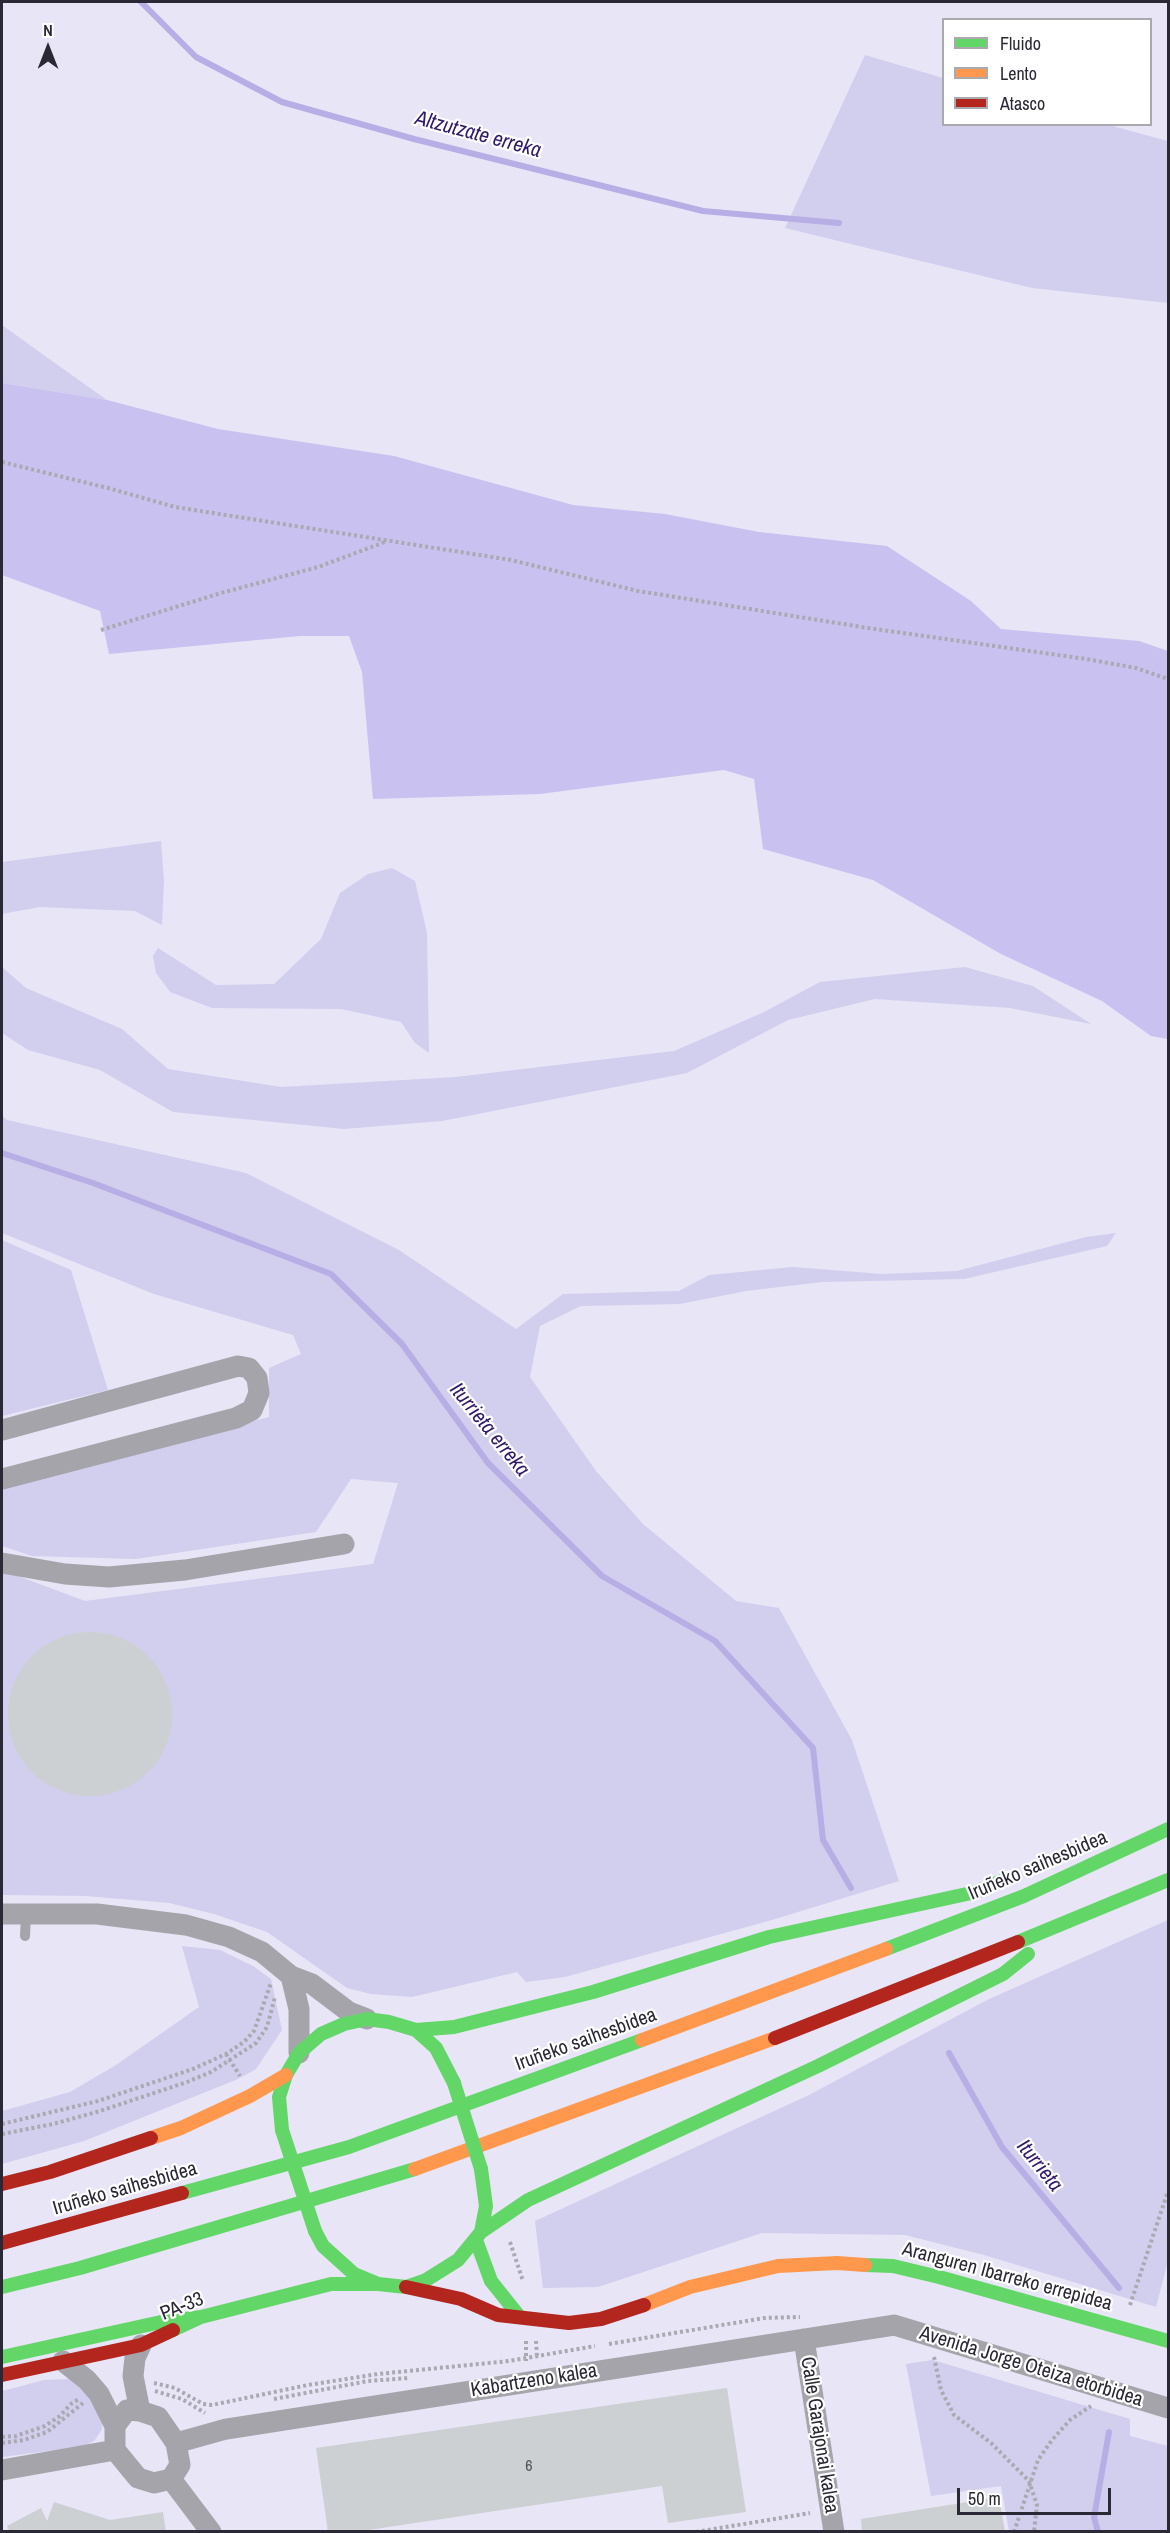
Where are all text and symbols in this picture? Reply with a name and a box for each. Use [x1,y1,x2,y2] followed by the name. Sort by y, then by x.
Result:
[18,18,78,78] north arrow
[942,18,1152,126] legend
[43,19,53,41] text: N
[1000,31,1041,56] text: Fluido
[1000,61,1037,86] text: Lento
[1000,91,1045,116] text: Atasco
[412,106,544,164] water label: Altzutzate erreka
[444,1378,534,1482] water label: Iturrieta erreka
[965,1826,1111,1906] street label: Iruñeko saihesbidea
[512,2003,660,2077] street label: Iruñeko saihesbidea
[1011,2135,1067,2197] water label: Iturrieta
[50,2157,200,2221] street label: Iruñeko saihesbidea
[900,2237,1114,2317] street label: Aranguren Ibarreko errepidea
[157,2288,207,2326] street label: PA-33
[916,2322,1146,2412] street label: Avenida Jorge Oteiza etorbidea
[795,2355,843,2515] street label: Calle Garajonai kalea
[469,2359,599,2403] street label: Kabartzeno kalea
[525,2457,533,2477] house number: 6
[960,2476,1114,2514] scale bar
[968,2486,1001,2511] text: 50 m

